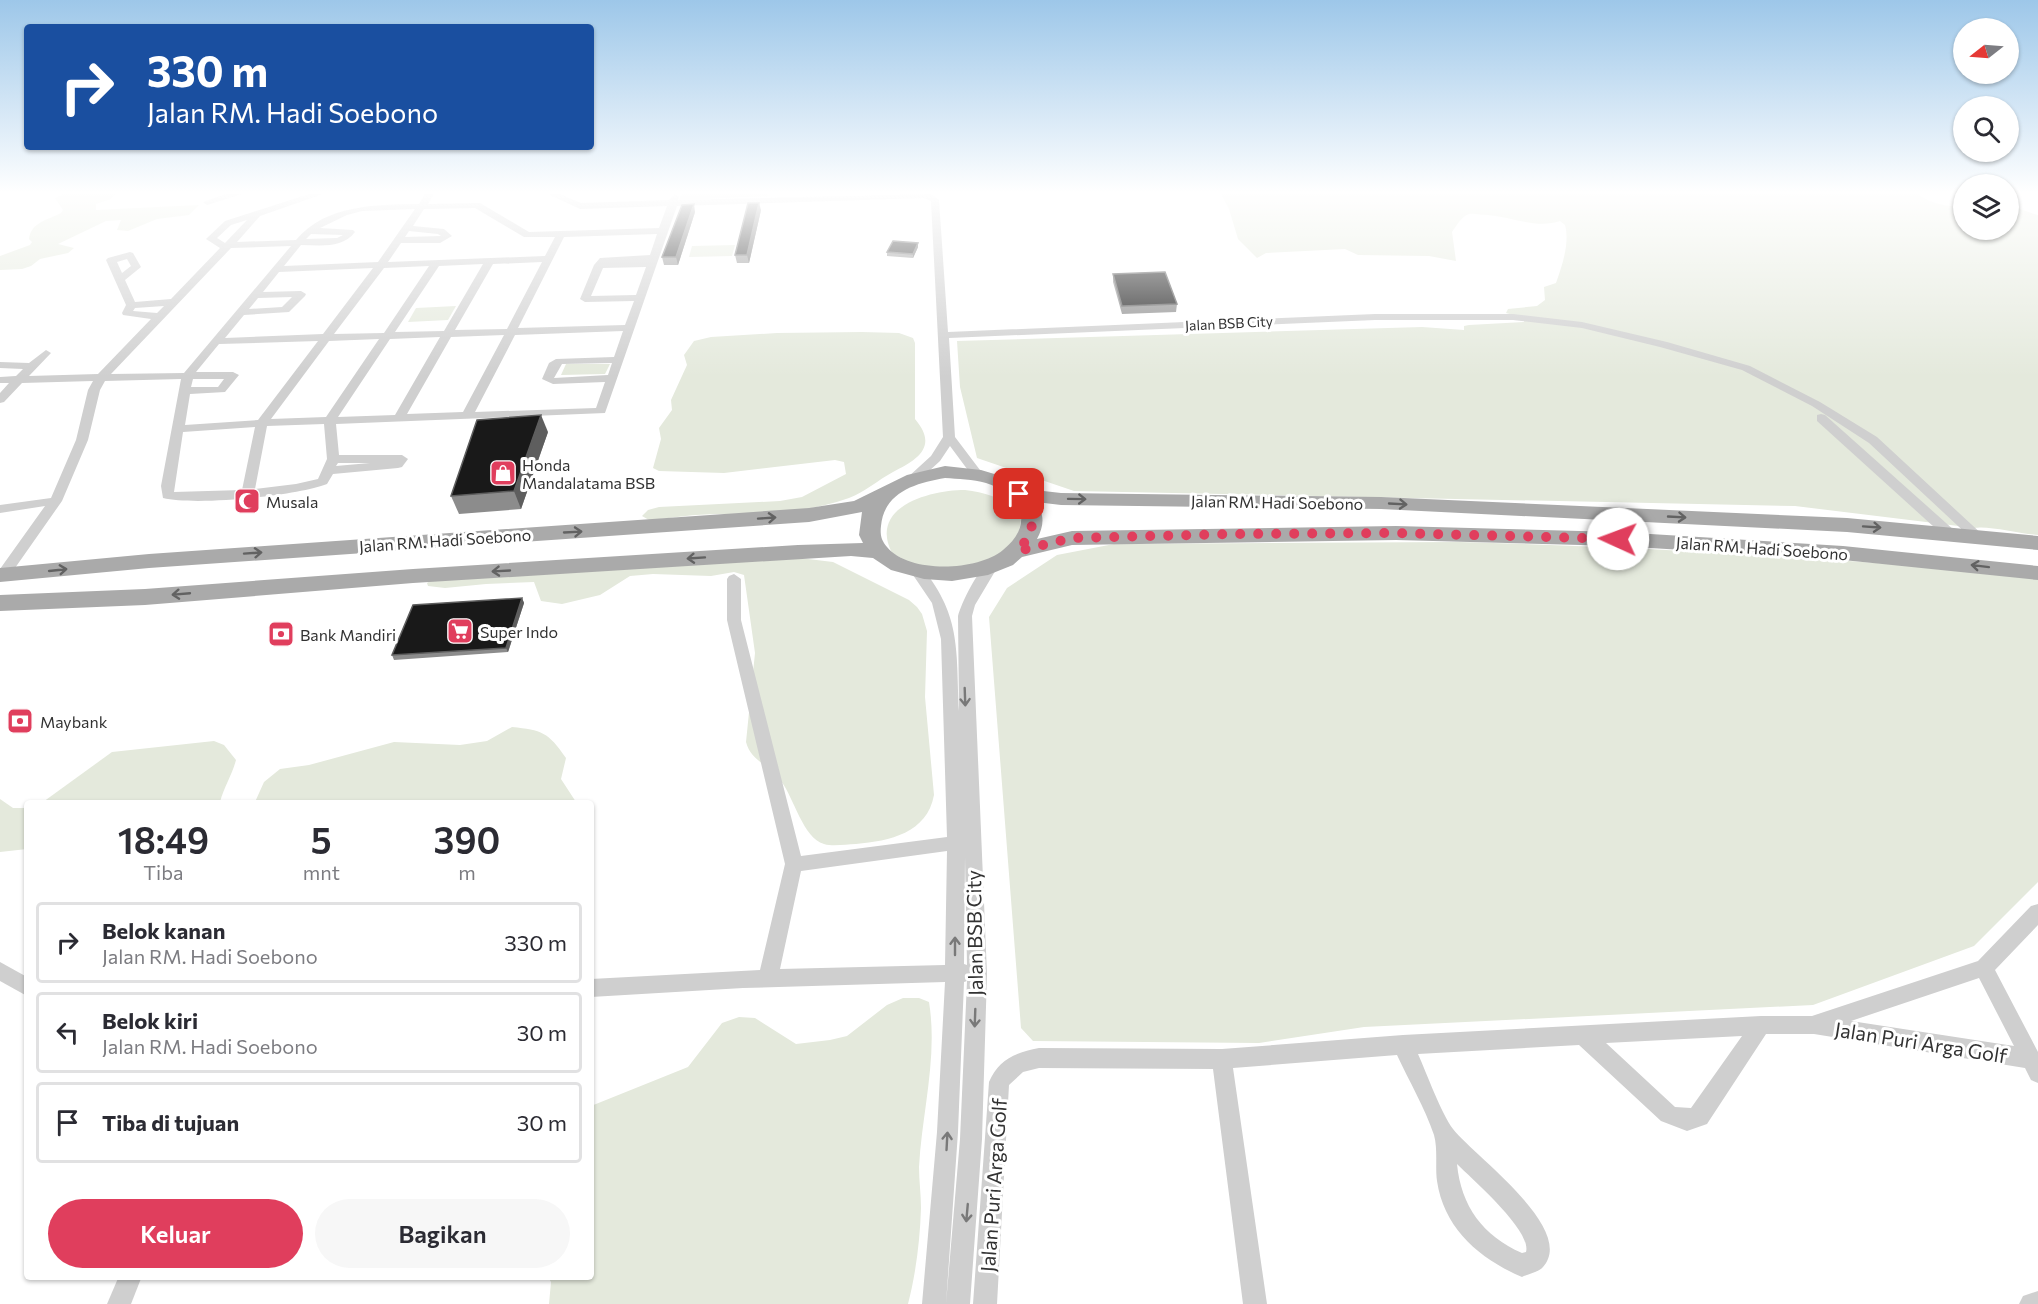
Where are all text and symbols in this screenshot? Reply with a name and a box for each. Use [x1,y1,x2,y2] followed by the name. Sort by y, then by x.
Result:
[1953,18,2019,84] north arrow
[1953,18,2019,240] map controls
[147,44,268,96] text: 330 m
[48,48,126,126] icon: right
[147,96,438,129] text: Jalan RM. Hadi Soebono
[1953,96,2019,162] button: search
[1953,174,2019,240] button: layers
[1185,312,1273,334] street label: Jalan BSB City
[522,455,655,492] place label: Honda Mandalatama BSB
[488,458,518,488] shop icon: Honda Mandalatama BSB
[993,468,1044,519] pin
[1002,477,1035,510] icon: arrive
[232,486,262,516] mosque icon: Musala
[1191,491,1363,513] street label: Jalan RM. Hadi Soebono
[266,492,318,511] place label: Musala
[1067,493,1087,505] one-way arrow
[1388,498,1408,509] one-way arrow
[1586,507,1650,571] position arrow
[1667,511,1687,522] one-way arrow
[757,513,777,524] one-way arrow
[1861,522,1881,533] one-way arrow
[358,525,532,555] street label: Jalan RM. Hadi Soebono
[562,526,582,537] one-way arrow
[1675,533,1849,563] street label: Jalan RM. Hadi Soebono
[242,548,262,559] one-way arrow
[687,553,706,564] one-way arrow
[1970,560,1990,571] one-way arrow
[48,564,68,575] one-way arrow
[492,565,512,576] one-way arrow
[172,589,192,600] one-way arrow
[445,616,475,646] supermarket icon: Super Indo
[266,619,296,649] bank icon: Bank Mandiri
[480,622,558,641] place label: Super Indo
[300,625,396,644] place label: Bank Mandiri
[960,687,971,707] one-way arrow
[5,706,35,736] bank icon: Maybank
[40,712,108,731] place label: Maybank
[118,817,209,861] text: 18:49
[311,817,332,861] text: 5
[434,817,500,861] text: 390
[143,860,183,884] text: Tiba
[303,860,340,884] text: mnt
[458,860,476,884] text: m
[961,870,987,996] street label: Jalan BSB City
[102,917,225,944] text: Belok kanan
[51,926,84,959] icon: right
[504,929,567,956] text: 330 m
[949,937,960,957] one-way arrow
[102,944,318,968] text: Jalan RM. Hadi Soebono
[102,1007,198,1034] text: Belok kiri
[969,1007,981,1027] one-way arrow
[51,1016,84,1049] icon: left
[1833,1017,2009,1067] street label: Jalan Puri Arga Golf
[517,1019,567,1046] text: 30 m
[102,1034,318,1058] text: Jalan RM. Hadi Soebono
[975,1097,1011,1273] street label: Jalan Puri Arga Golf
[51,1106,84,1139] icon: arrive
[102,1109,239,1136] text: Tiba di tujuan
[517,1109,567,1136] text: 30 m
[941,1132,952,1152] one-way arrow
[48,1199,303,1268] button: Keluar
[315,1199,570,1268] button: Bagikan
[961,1202,972,1222] one-way arrow

